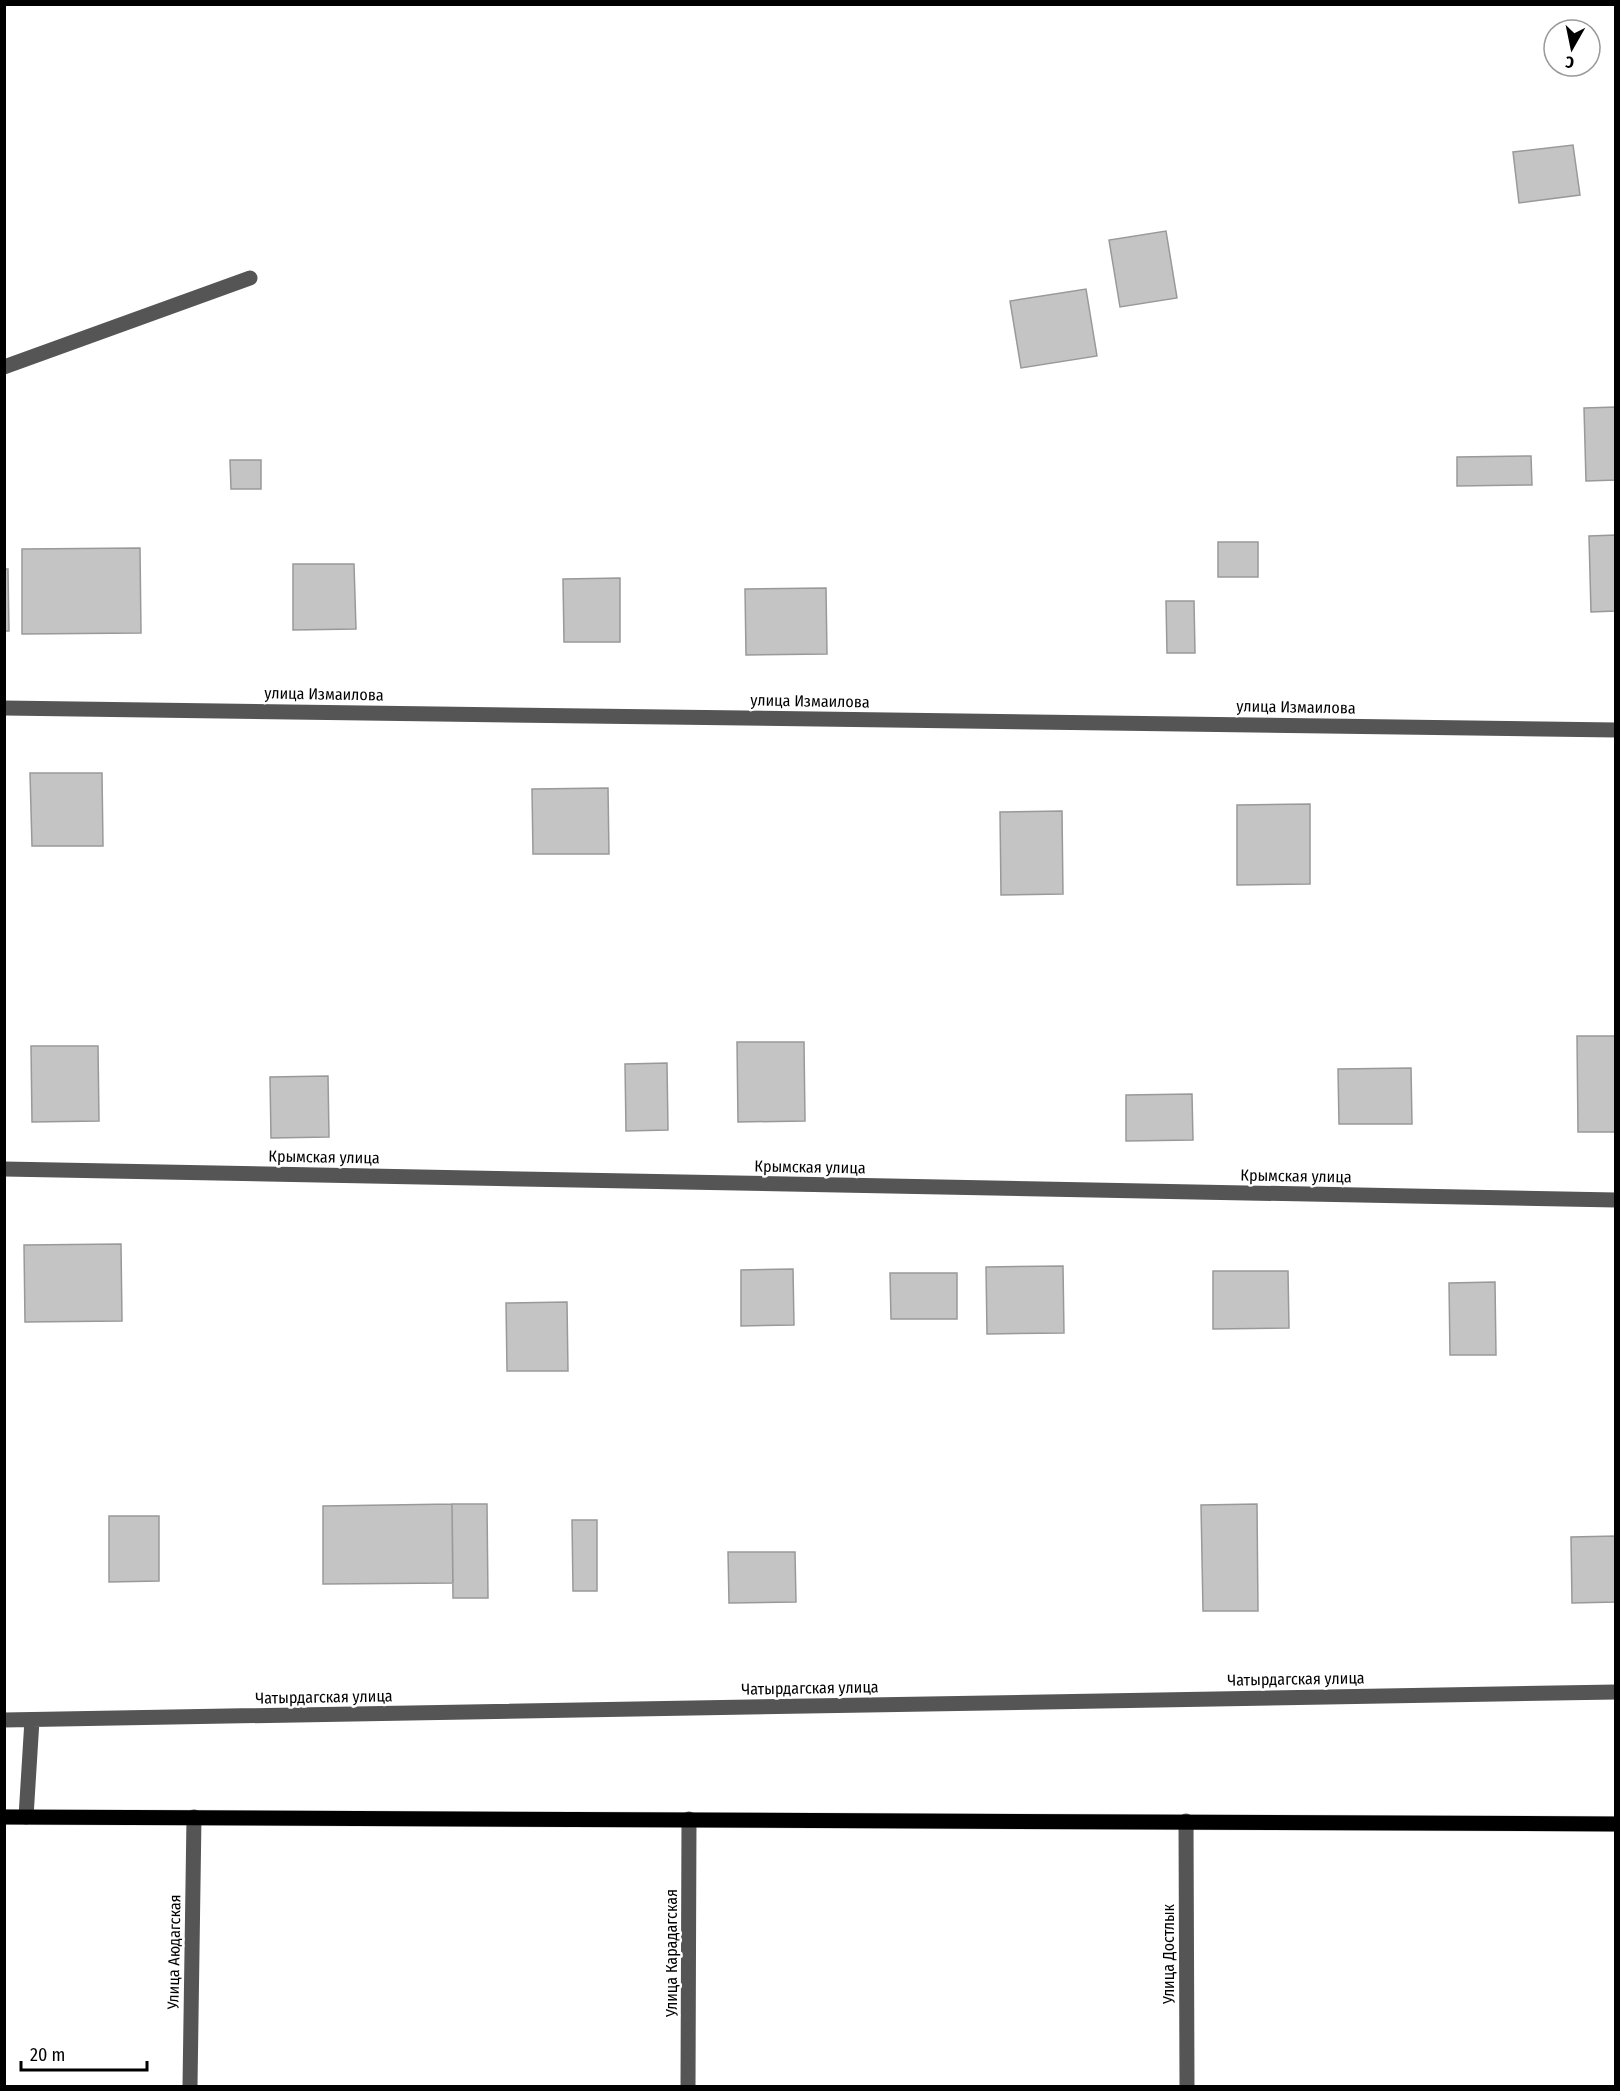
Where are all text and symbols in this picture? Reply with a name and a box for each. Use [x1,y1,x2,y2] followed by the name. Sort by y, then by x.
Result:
[1542,18,1602,78] north arrow
[1564,52,1575,72] text: С
[264,683,384,705] street label: улица Измаилова
[750,690,870,712] street label: улица Измаилова
[1236,696,1356,718] street label: улица Измаилова
[268,1147,380,1167] street label: Крымская улица
[754,1157,866,1177] street label: Крымская улица
[1240,1166,1352,1186] street label: Крымская улица
[1227,1668,1365,1690] street label: Чатырдагская улица
[741,1677,879,1699] street label: Чатырдагская улица
[255,1686,393,1708] street label: Чатырдагская улица
[662,1889,681,2018] street label: Улица Карадагская
[163,1894,185,2011] street label: Улица Аюдагская
[1159,1903,1178,2005] street label: Улица Достлык
[21,2034,147,2072] scale bar
[30,2044,65,2066] text: 20 m

